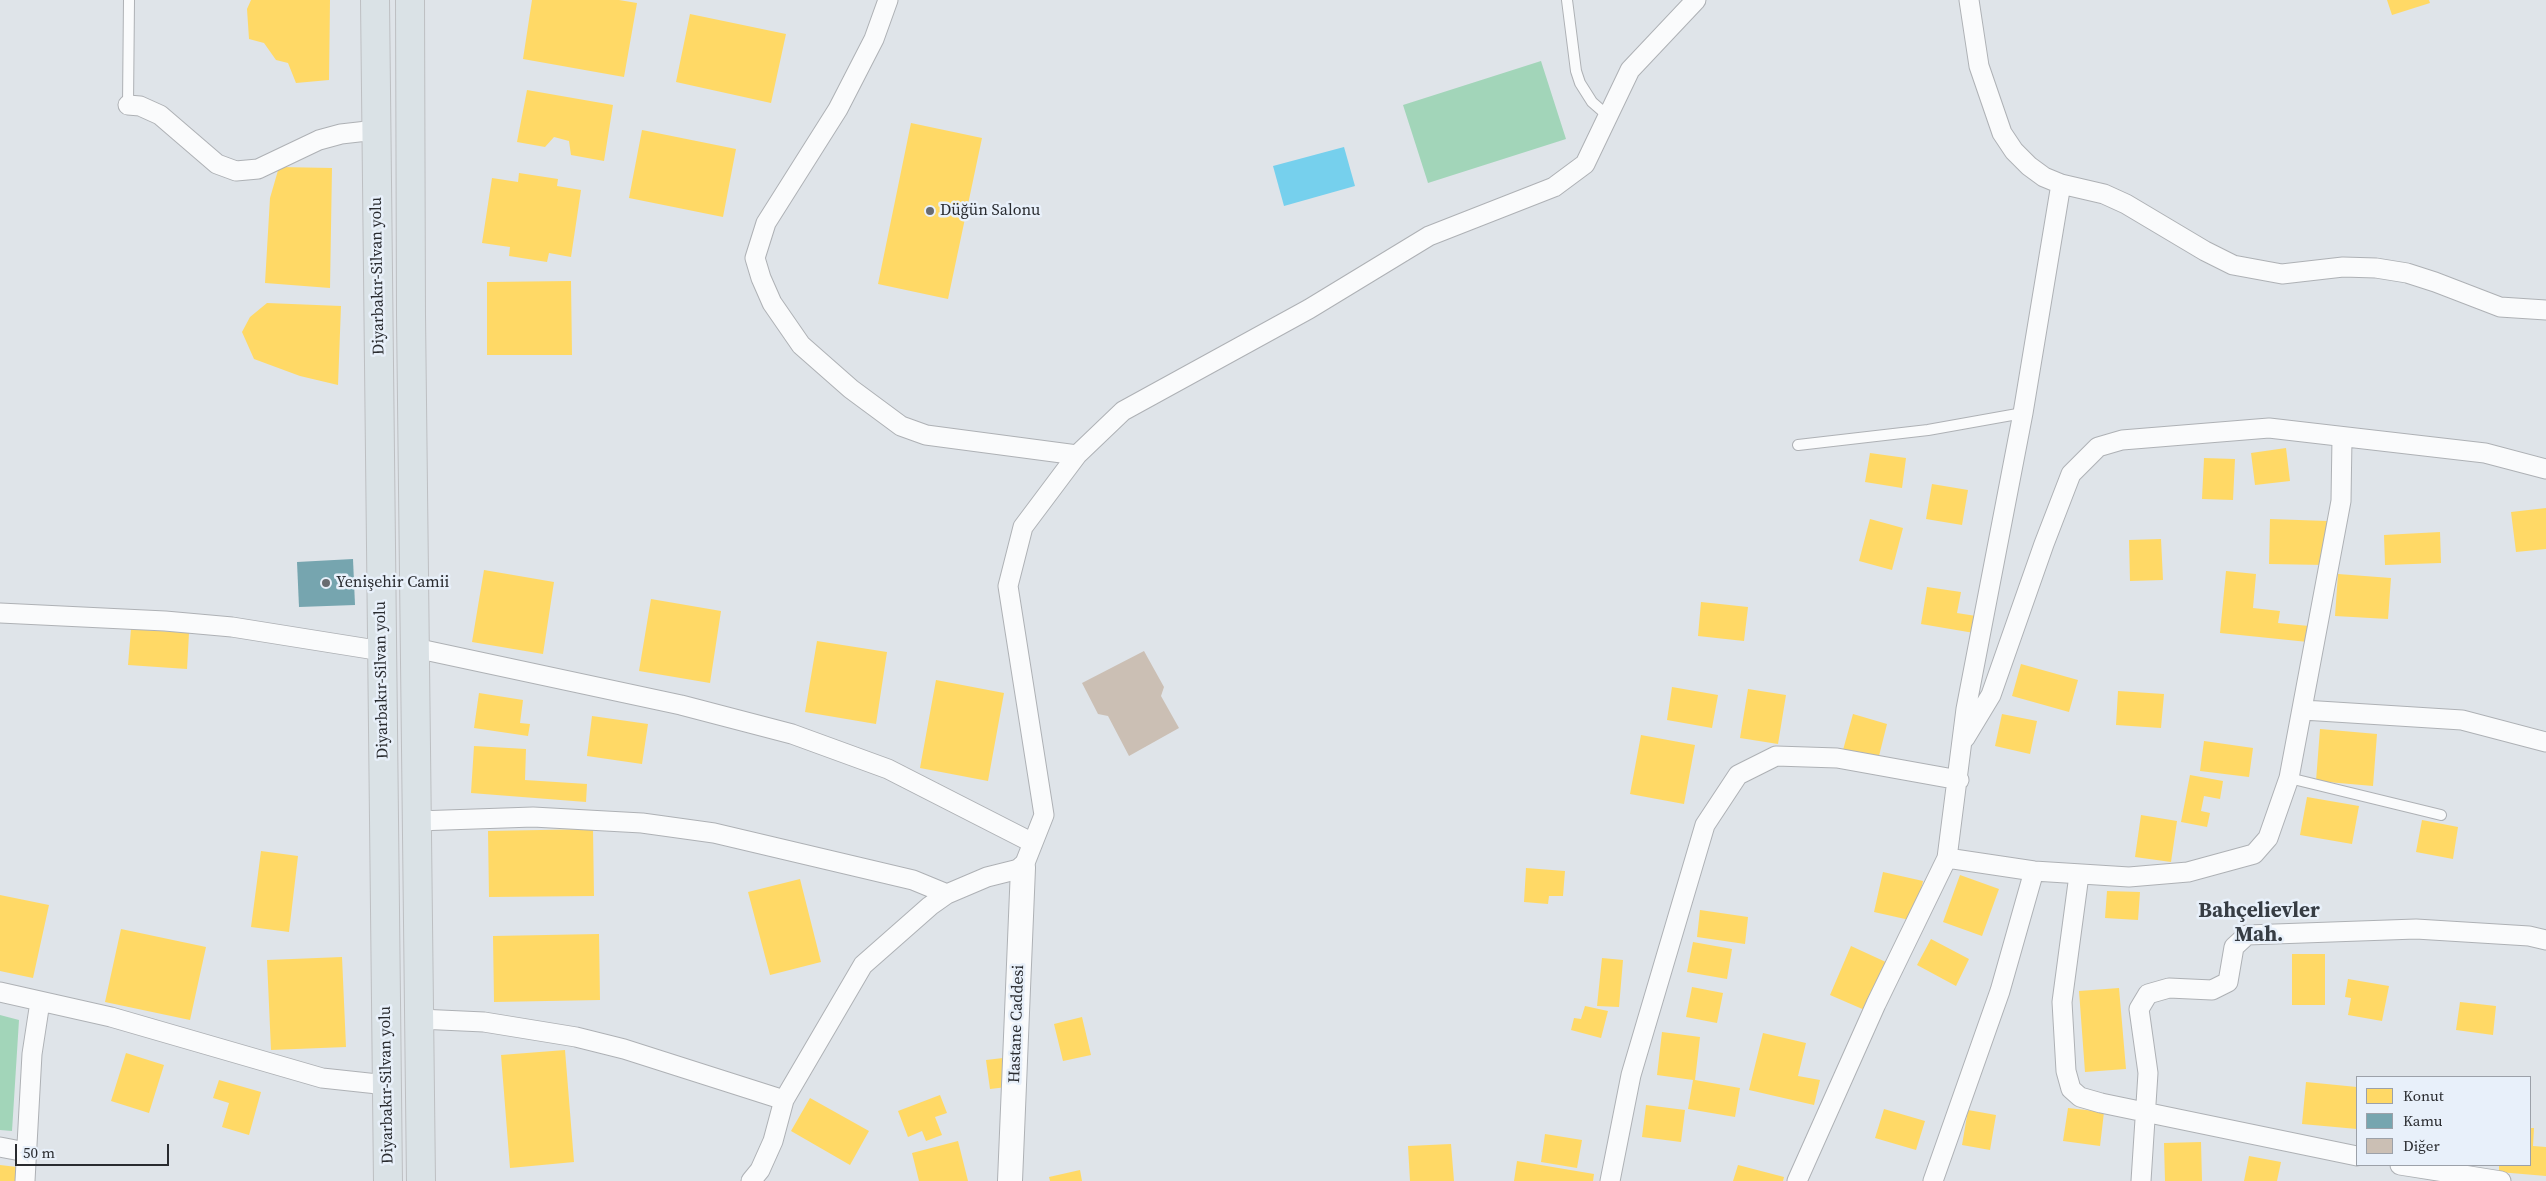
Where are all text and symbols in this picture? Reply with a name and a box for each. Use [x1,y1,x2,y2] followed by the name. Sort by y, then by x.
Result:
[367,197,389,355] street label: Diyarbakır-Silvan yolu
[940,201,1040,221] place label: Düğün Salonu
[924,205,936,217] marker: Düğün Salonu
[336,573,449,593] place label: Yenişehir Camii
[320,577,332,589] marker: Yenişehir Camii
[371,601,393,759] street label: Diyarbakır-Silvan yolu
[2198,899,2320,949] district label: Bahçelievler Mah.
[1005,964,1029,1084] street label: Hastane Caddesi
[376,1006,398,1164] street label: Diyarbakır-Silvan yolu
[2356,1076,2531,1166] legend
[2403,1085,2444,1106] text: Konut
[2403,1110,2443,1131] text: Kamu
[18,1134,171,1166] scale bar
[2403,1135,2440,1156] text: Diğer
[23,1142,55,1163] text: 50 m

